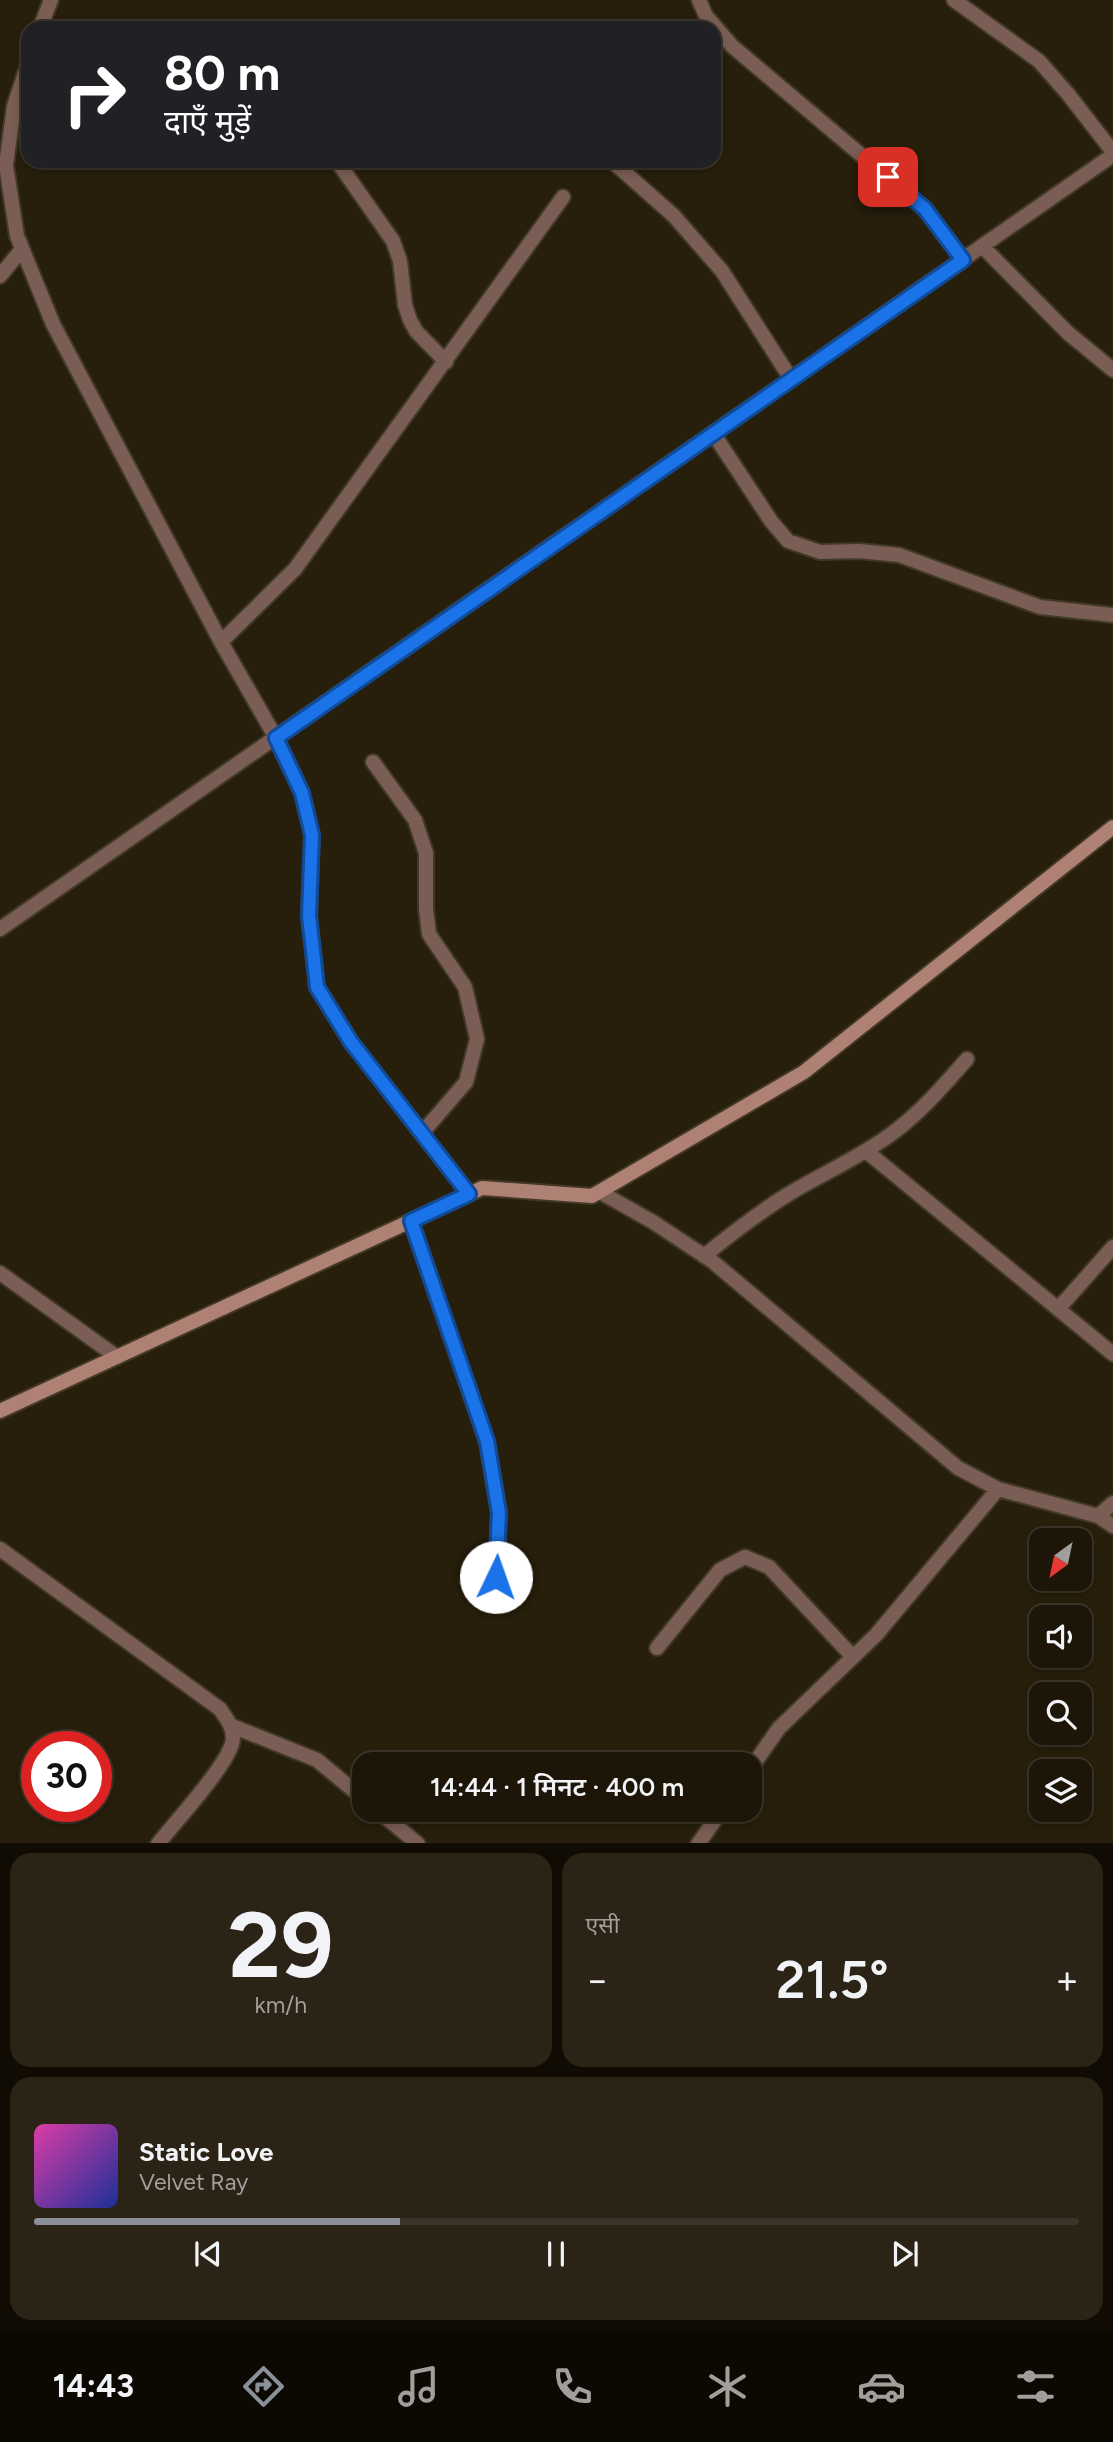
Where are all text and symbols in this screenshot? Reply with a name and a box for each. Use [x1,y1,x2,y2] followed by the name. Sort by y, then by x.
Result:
[164,43,280,102] text: 80 m
[49,49,140,140] icon: right
[164,103,251,141] text: दाएँ मुड़ें
[858,147,918,207] pin
[869,158,907,196] icon: arrive
[1029,1528,1092,1591] north arrow
[1029,1528,1092,1822] map controls
[459,1540,533,1614] position arrow
[1029,1605,1092,1668] button: sound
[1029,1682,1092,1745] button: search
[21,1731,112,1822] speed limit sign: 30
[1029,1759,1092,1822] button: layers
[430,1771,684,1803] text: 14:44 · 1 मिनट · 400 m
[228,1891,333,2000] text: 29
[586,1911,620,1939] text: एसी
[776,1949,889,2011] text: 21.5°
[586,1957,609,2003] text: −
[1055,1957,1079,2003] text: +
[254,1991,307,2019] text: km/h
[139,2136,273,2168] text: Static Love
[139,2168,248,2196] text: Velvet Ray
[189,2235,227,2273] icon: previous
[537,2235,575,2273] icon: pause
[886,2235,924,2273] icon: next
[239,2362,288,2411] icon: directions
[394,2362,443,2411] icon: music
[548,2362,597,2411] icon: phone
[703,2362,752,2411] icon: climate
[857,2362,906,2411] icon: car
[1011,2362,1060,2411] icon: filters
[53,2367,134,2405] text: 14:43

